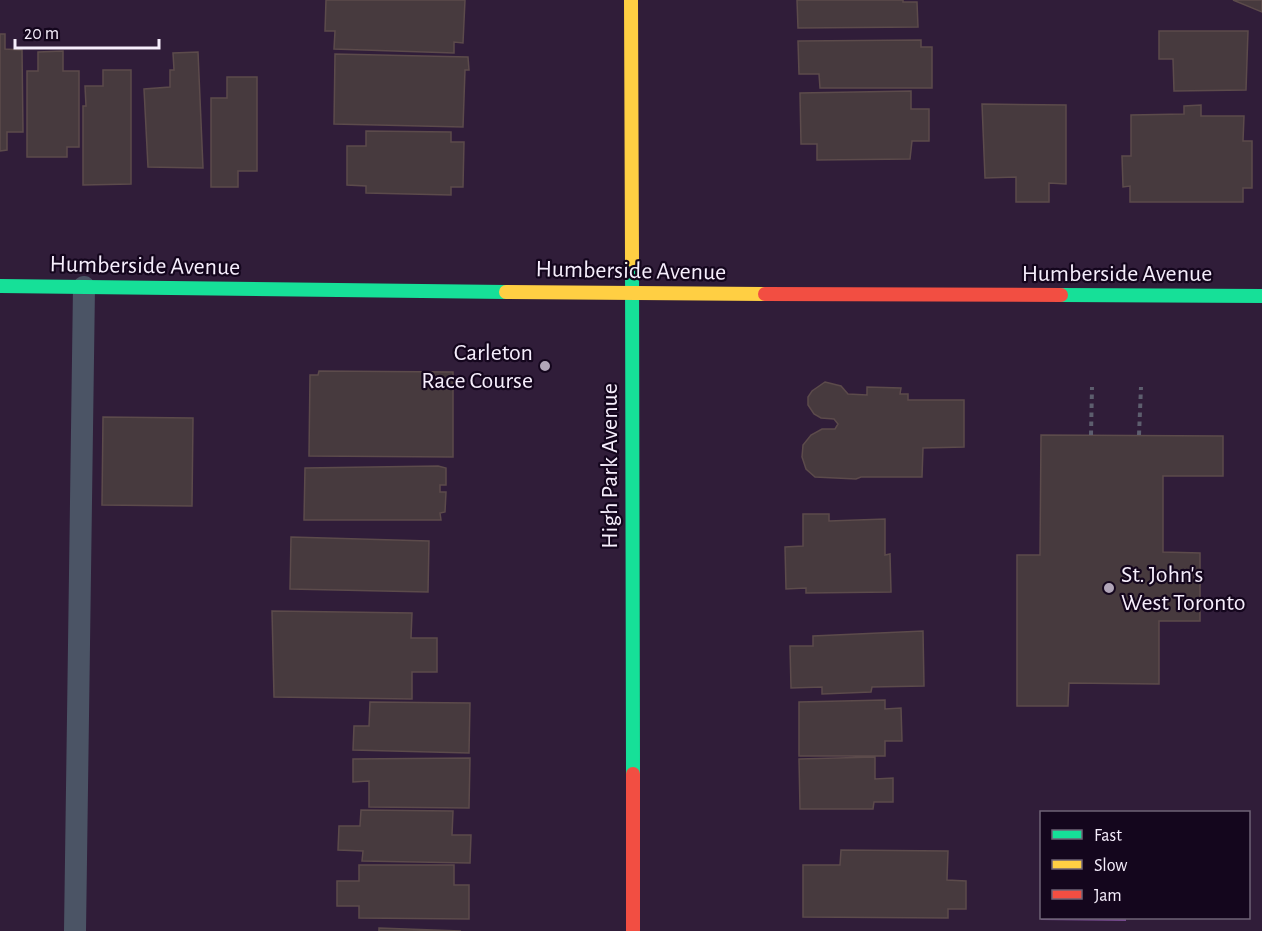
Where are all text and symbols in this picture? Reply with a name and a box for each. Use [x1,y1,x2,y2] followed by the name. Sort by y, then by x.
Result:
[15,12,159,50] scale bar
[24,25,59,43] text: 20 m
[49,252,240,280] street label: Humberside Avenue
[535,257,726,285] street label: Humberside Avenue
[1022,262,1212,286] street label: Humberside Avenue
[421,341,533,393] place label: Carleton Race Course
[538,359,552,373] marker: Carleton Race Course
[598,383,622,549] street label: High Park Avenue
[1121,563,1245,615] place label: St. John's West Toronto
[1102,581,1116,595] marker: St. John's West Toronto
[1040,811,1250,919] legend
[1094,827,1122,845] text: Fast
[1094,857,1127,875] text: Slow
[1094,887,1122,905] text: Jam

